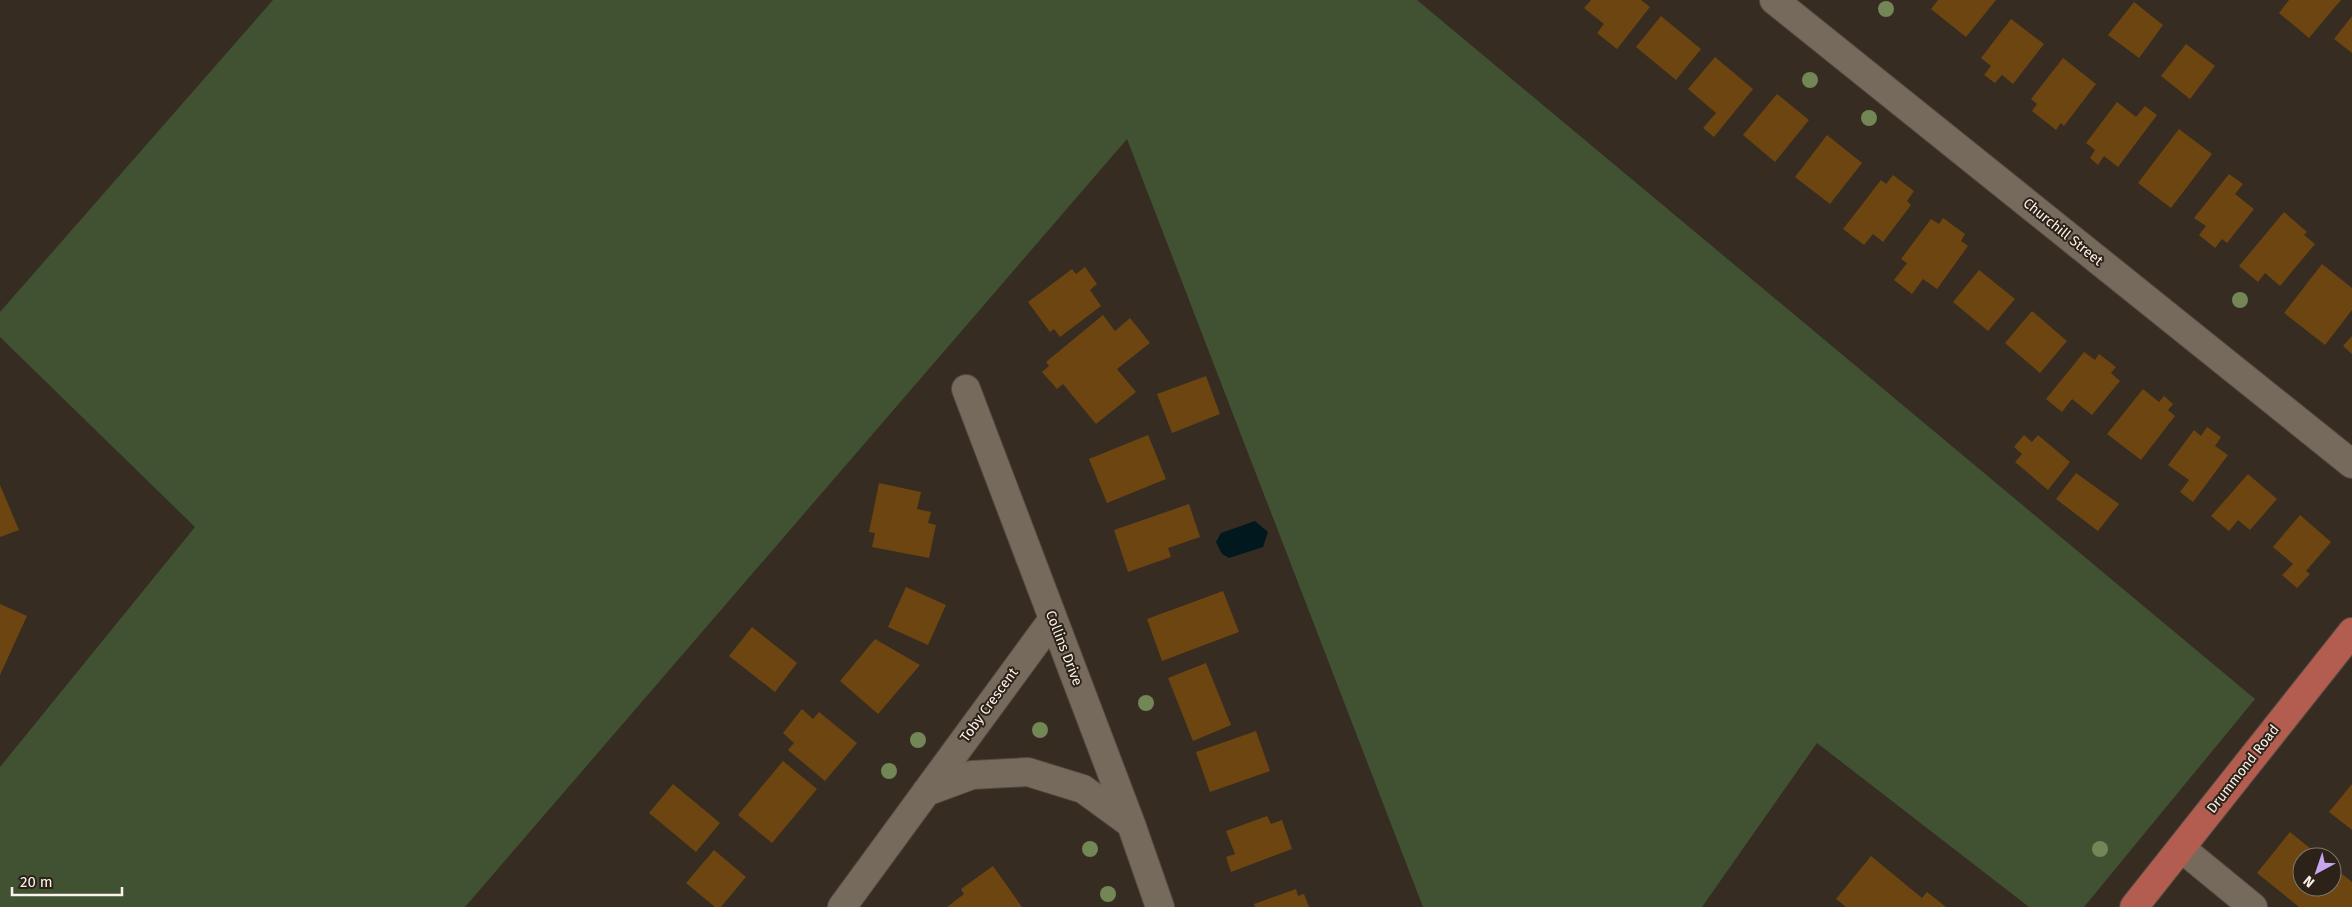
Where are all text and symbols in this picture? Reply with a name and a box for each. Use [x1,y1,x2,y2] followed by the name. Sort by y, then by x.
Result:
[2020,195,2107,270] street label: Churchill Street
[1042,608,1086,688] street label: Collins Drive
[956,664,1022,745] street label: Toby Crescent
[2203,721,2283,817] street label: Drummond Road
[2292,847,2342,897] north arrow
[12,864,122,896] scale bar
[2300,872,2318,891] text: N
[20,873,53,891] text: 20 m

